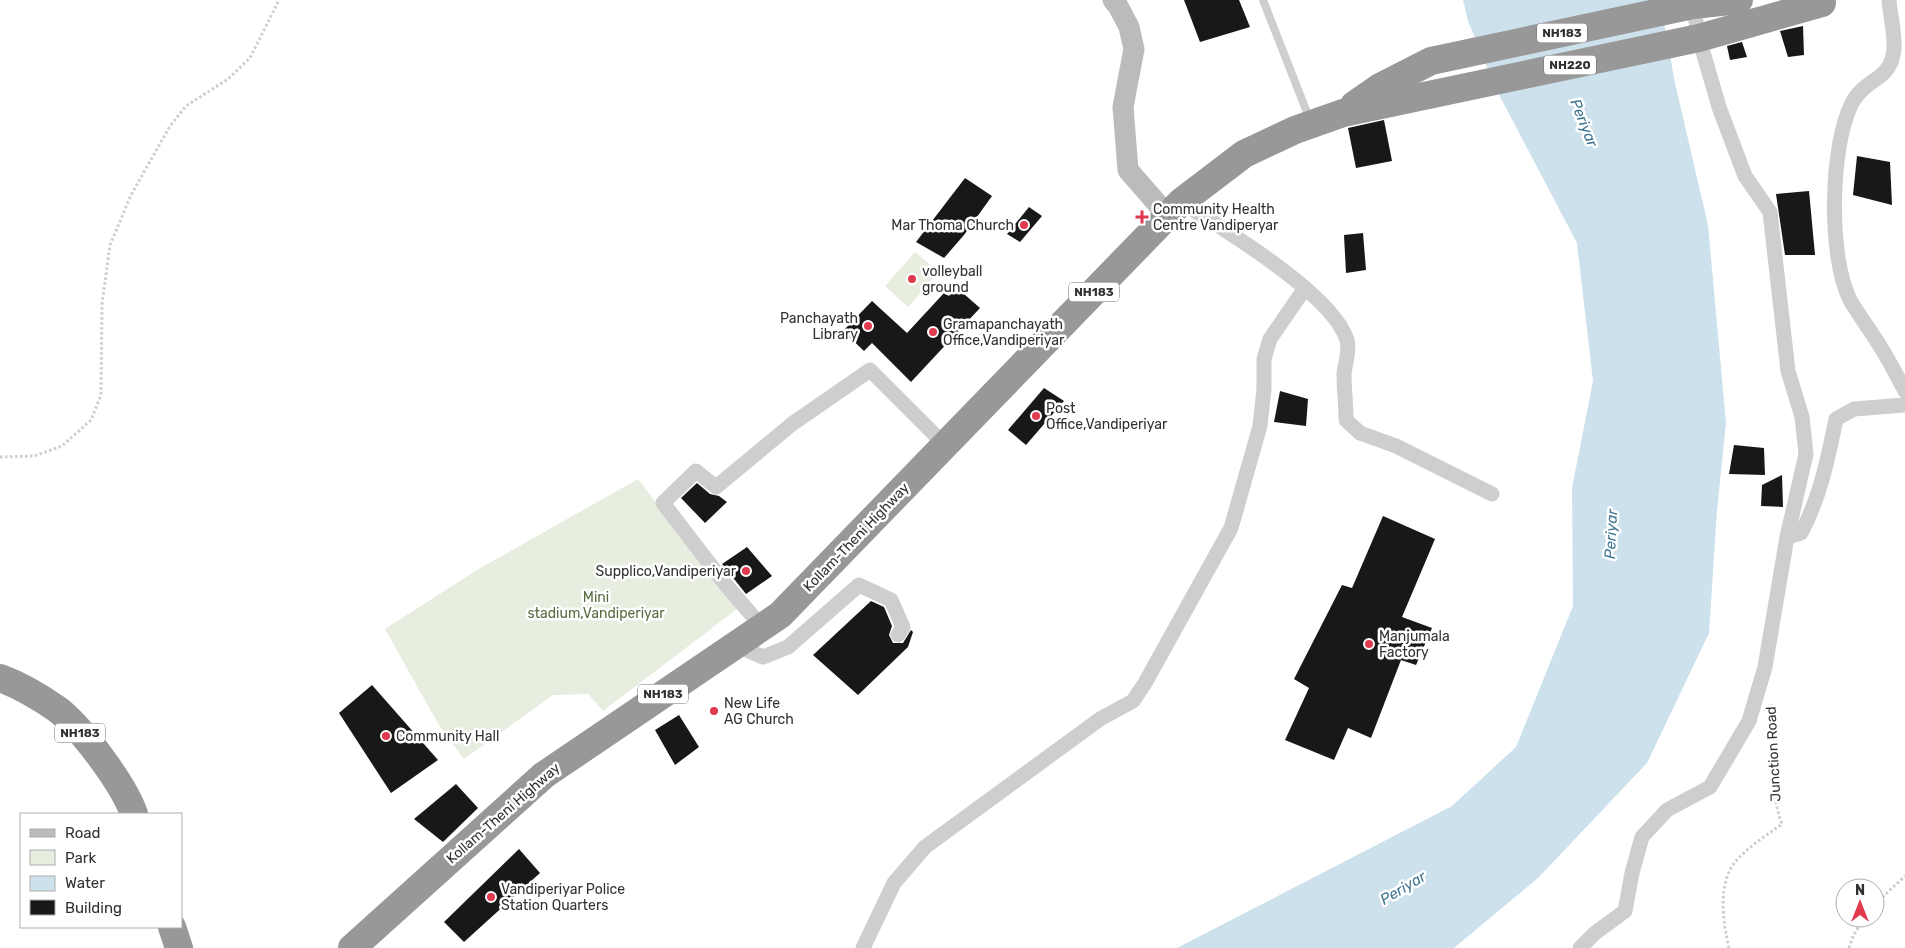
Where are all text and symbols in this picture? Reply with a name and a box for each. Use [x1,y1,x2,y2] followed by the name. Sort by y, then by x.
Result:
[1537,23,1587,42] road number: NH183
[1544,56,1596,74] road number: NH220
[1566,96,1602,151] water label: Periyar
[1153,201,1279,234] place label: Community Health Centre Vandiperyar
[1135,210,1149,224] marker: Community Health Centre Vandiperyar
[891,217,1014,234] place label: Mar Thoma Church
[1018,219,1030,231] marker: Mar Thoma Church
[922,263,983,296] place label: volleyball ground
[906,273,918,285] marker: volleyball ground
[1069,282,1119,302] road number: NH183
[780,310,858,343] place label: Panchayath Library
[943,316,1065,349] place label: Gramapanchayath Office,Vandiperiyar
[862,320,874,332] marker: Panchayath Library
[927,326,939,338] marker: Gramapanchayath Office,Vandiperiyar
[1046,400,1168,433] place label: Post Office,Vandiperiyar
[1030,410,1042,422] marker: Post Office,Vandiperiyar
[800,479,913,595] street label: Kollam-Theni Highway
[1601,507,1621,560] water label: Periyar
[596,563,737,580] place label: Supplico,Vandiperiyar
[740,565,752,577] marker: Supplico,Vandiperiyar
[527,589,665,622] park label: Mini stadium,Vandiperiyar
[1379,628,1450,661] place label: Manjumala Factory
[1363,638,1375,650] marker: Manjumala Factory
[638,684,688,704] road number: NH183
[724,695,794,728] place label: New Life AG Church
[708,705,720,717] marker: New Life AG Church
[1763,706,1784,802] street label: Junction Road
[55,724,105,742] road number: NH183
[396,728,499,745] place label: Community Hall
[380,730,392,742] marker: Community Hall
[443,759,564,867] street label: Kollam-Theni Highway
[20,813,182,928] legend
[65,824,101,842] text: Road
[65,849,96,867] text: Park
[1377,867,1430,909] water label: Periyar
[65,874,105,892] text: Water
[1835,878,1885,928] north arrow
[501,881,625,914] place label: Vandiperiyar Police Station Quarters
[1855,882,1865,899] text: N
[485,891,497,903] marker: Vandiperiyar Police Station Quarters
[65,899,122,917] text: Building

